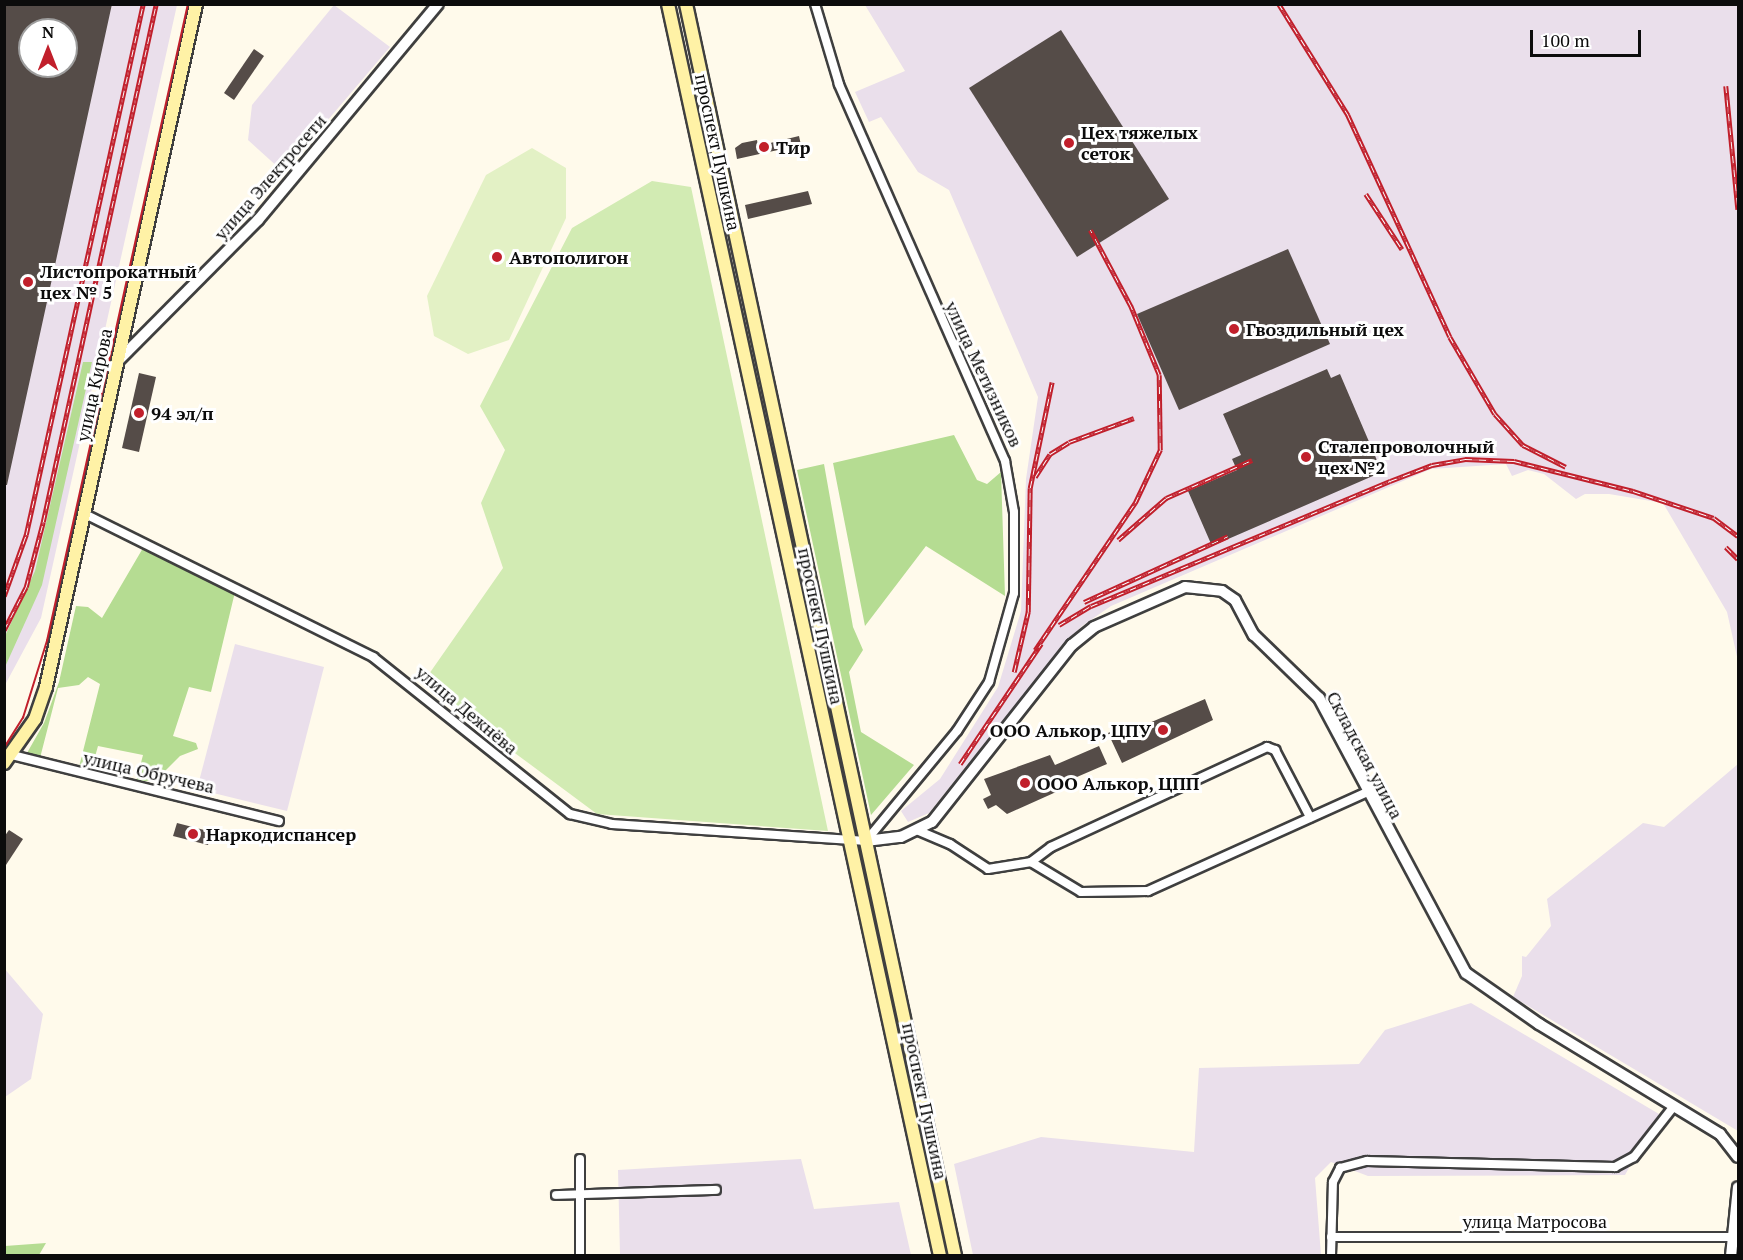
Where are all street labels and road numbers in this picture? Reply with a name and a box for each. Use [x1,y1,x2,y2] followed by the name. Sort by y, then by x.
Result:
[691,71,745,233] street label: проспект Пушкина
[210,110,330,244] street label: улица Электросети
[941,298,1027,450] street label: улица Метизников
[71,326,117,444] street label: улица Кирова
[794,545,848,707] street label: проспект Пушкина
[412,661,522,759] street label: улица Дежнёва
[1322,688,1408,822] street label: Складская улица
[81,746,217,798] street label: улица Обручева
[898,1020,952,1182] street label: проспект Пушкина
[1463,1210,1607,1232] street label: улица Матросова

